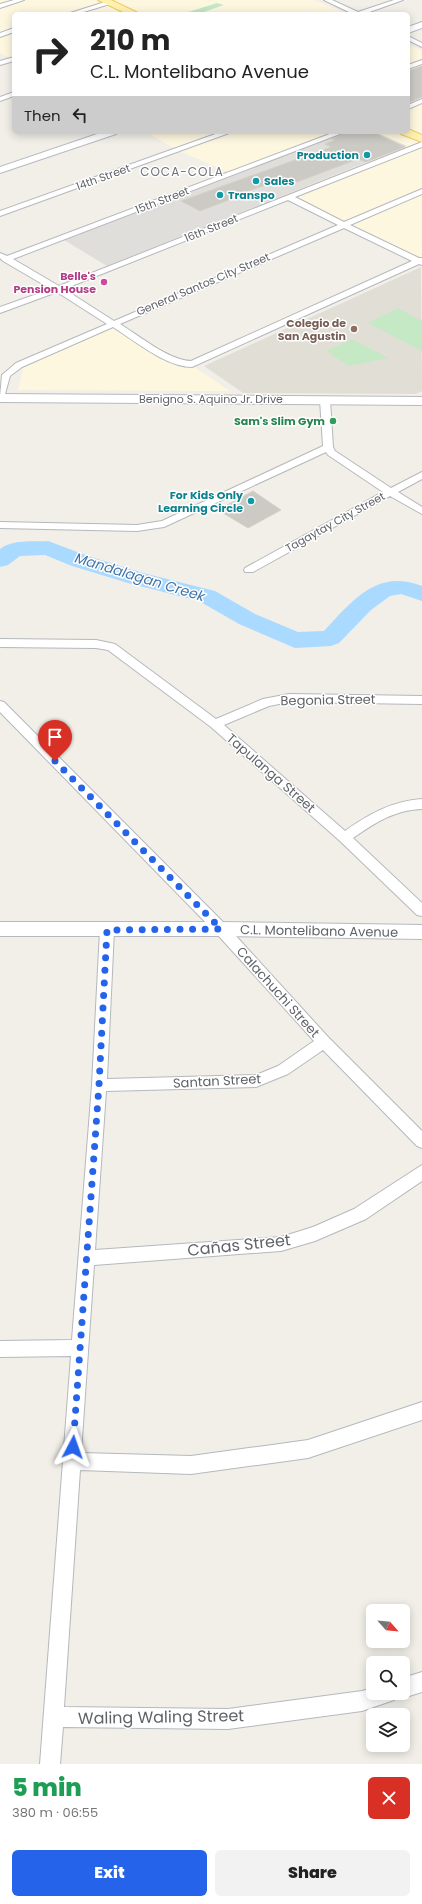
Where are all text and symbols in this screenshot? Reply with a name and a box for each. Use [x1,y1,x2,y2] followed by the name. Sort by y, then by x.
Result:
[90,21,170,60] text: 210 m
[24,28,76,80] icon: right
[90,59,309,84] text: C.L. Montelibano Avenue
[69,104,91,126] icon: left
[24,105,61,126] text: Then
[297,147,359,163] place label: Production
[362,150,372,160] marker: Production
[74,160,132,194] street label: 14th Street
[140,163,224,180] district label: COCA-COLA
[264,173,294,189] place label: Sales
[251,176,261,186] marker: Sales
[133,182,191,218] street label: 15th Street
[228,187,275,203] place label: Transpo
[215,190,225,200] marker: Transpo
[182,210,240,246] street label: 16th Street
[134,249,272,319] street label: General Santos City Street
[13,268,96,297] place label: Belle's Pension House
[99,277,109,287] marker: Belle's Pension House
[278,315,346,344] place label: Colegio de San Agustin
[349,324,359,334] marker: Colegio de San Agustin
[139,391,283,407] street label: Benigno S. Aquino Jr. Drive
[234,413,325,429] place label: Sam's Slim Gym
[328,416,338,426] marker: Sam's Slim Gym
[158,487,243,516] place label: For Kids Only Learning Circle
[282,488,388,556] street label: Tagaytay City Street
[246,496,256,506] marker: For Kids Only Learning Circle
[73,548,208,607] water label: Mandalagan Creek
[280,690,376,710] street label: Begonia Street
[38,720,72,761] pin
[44,726,66,748] icon: arrive
[222,729,320,817] street label: Tapulanga Street
[240,920,398,942] street label: C.L. Montelibano Avenue
[232,942,324,1042] street label: Calachuchi Street
[173,1069,262,1093] street label: Santan Street
[186,1228,292,1262] street label: Cañas Street
[52,1426,94,1468] position arrow
[366,1604,410,1648] north arrow
[366,1604,410,1752] map controls
[366,1656,410,1700] button: search
[78,1704,244,1730] street label: Waling Waling Street
[366,1708,410,1752] button: layers
[12,1771,82,1804] text: 5 min
[368,1777,410,1819] button: close
[12,1803,98,1822] text: 380 m · 06:55
[12,1850,207,1896] button: Exit
[215,1850,410,1896] button: Share

